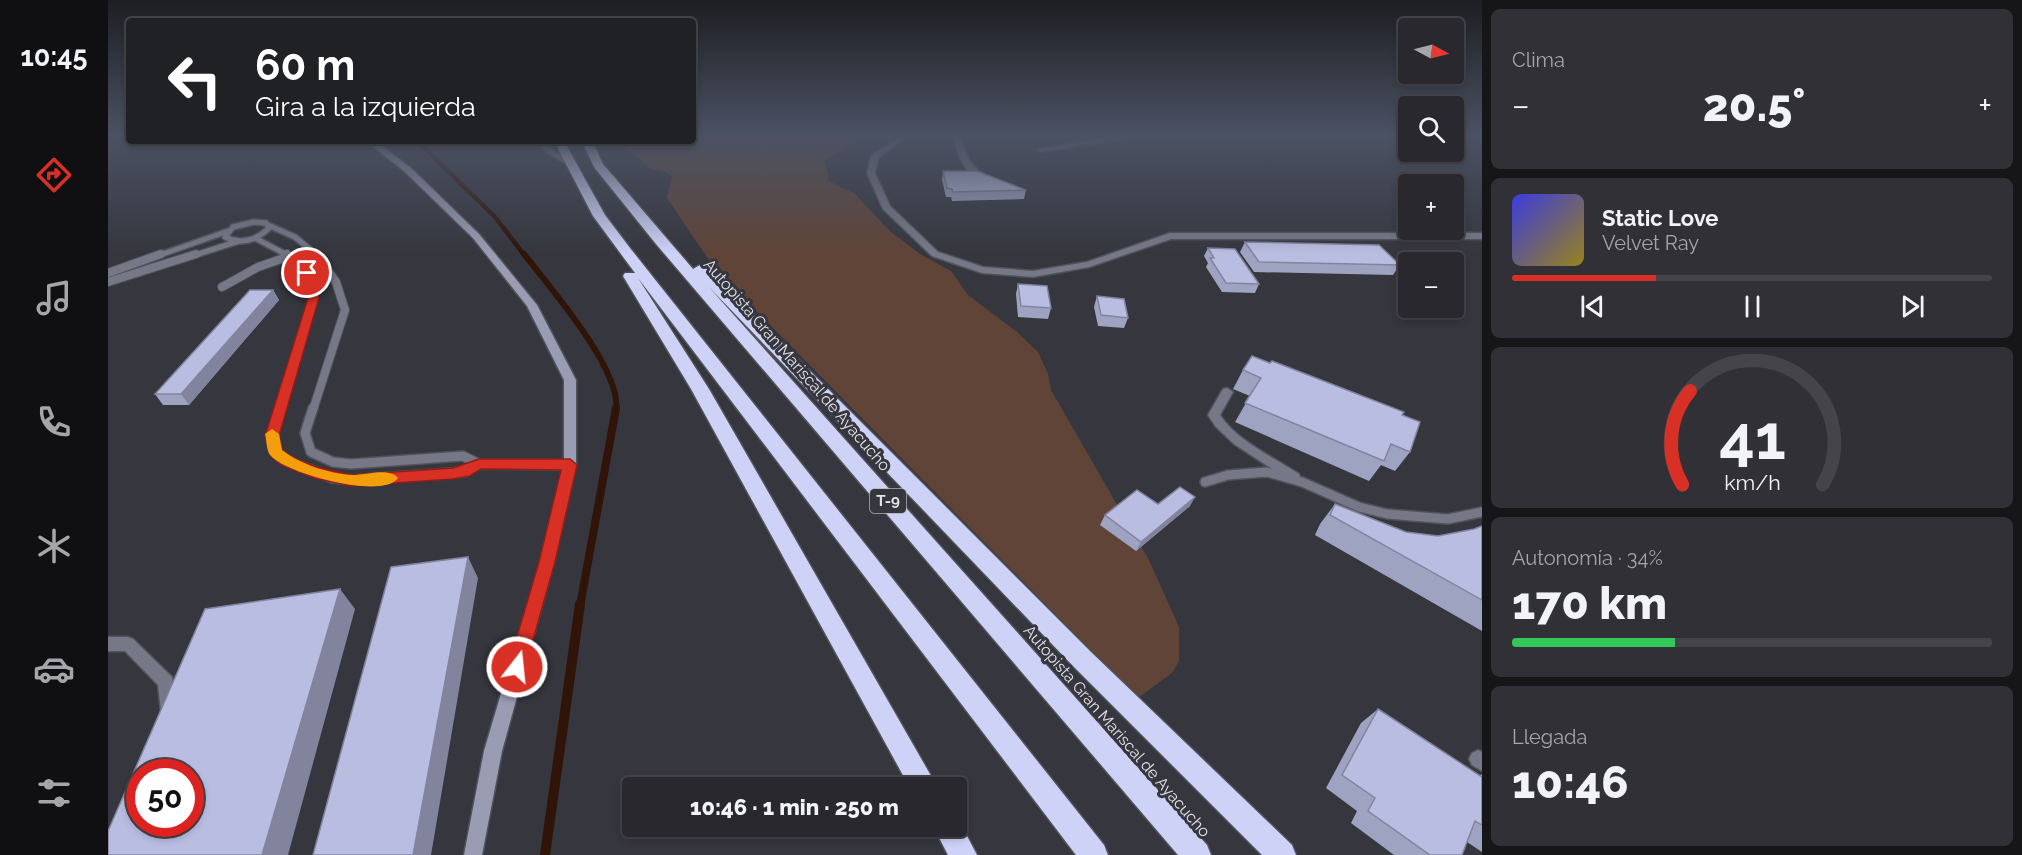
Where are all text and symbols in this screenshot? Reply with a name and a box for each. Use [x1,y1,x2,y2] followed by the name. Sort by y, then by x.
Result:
[1398,18,1464,84] north arrow
[1398,18,1464,318] map controls
[21,41,87,72] text: 10:45
[255,41,355,90] text: 60 m
[156,42,234,120] icon: left
[1512,48,1565,72] text: Clima
[1703,79,1805,132] text: 20.5°
[1512,86,1530,125] text: −
[1978,86,1992,125] text: +
[255,91,476,122] text: Gira a la izquierda
[1398,96,1464,162] button: search
[33,154,75,196] icon: directions
[1398,174,1464,240] button: +
[1602,205,1719,231] text: Static Love
[1602,231,1699,255] text: Velvet Ray
[281,247,332,298] pin
[1398,252,1464,318] button: −
[700,255,894,475] street label: Autopista Gran Mariscal de Ayacucho
[290,256,323,289] icon: arrive
[33,277,75,319] icon: music
[1576,290,1609,323] icon: previous
[1736,290,1769,323] icon: pause
[1896,290,1929,323] icon: next
[1719,400,1785,474] text: 41
[33,401,75,443] icon: phone
[1724,470,1780,495] text: km/h
[870,489,906,513] road number: T-9
[33,525,75,567] icon: climate
[1512,546,1663,570] text: Autonomía · 34%
[1512,577,1667,630] text: 170 km
[1020,621,1214,841] street label: Autopista Gran Mariscal de Ayacucho
[485,635,549,699] position arrow
[33,648,75,690] icon: car
[1512,725,1587,749] text: Llegada
[1512,756,1629,809] text: 10:46
[126,759,204,837] speed limit sign: 50
[33,772,75,814] icon: filters
[690,794,899,820] text: 10:46 · 1 min · 250 m

